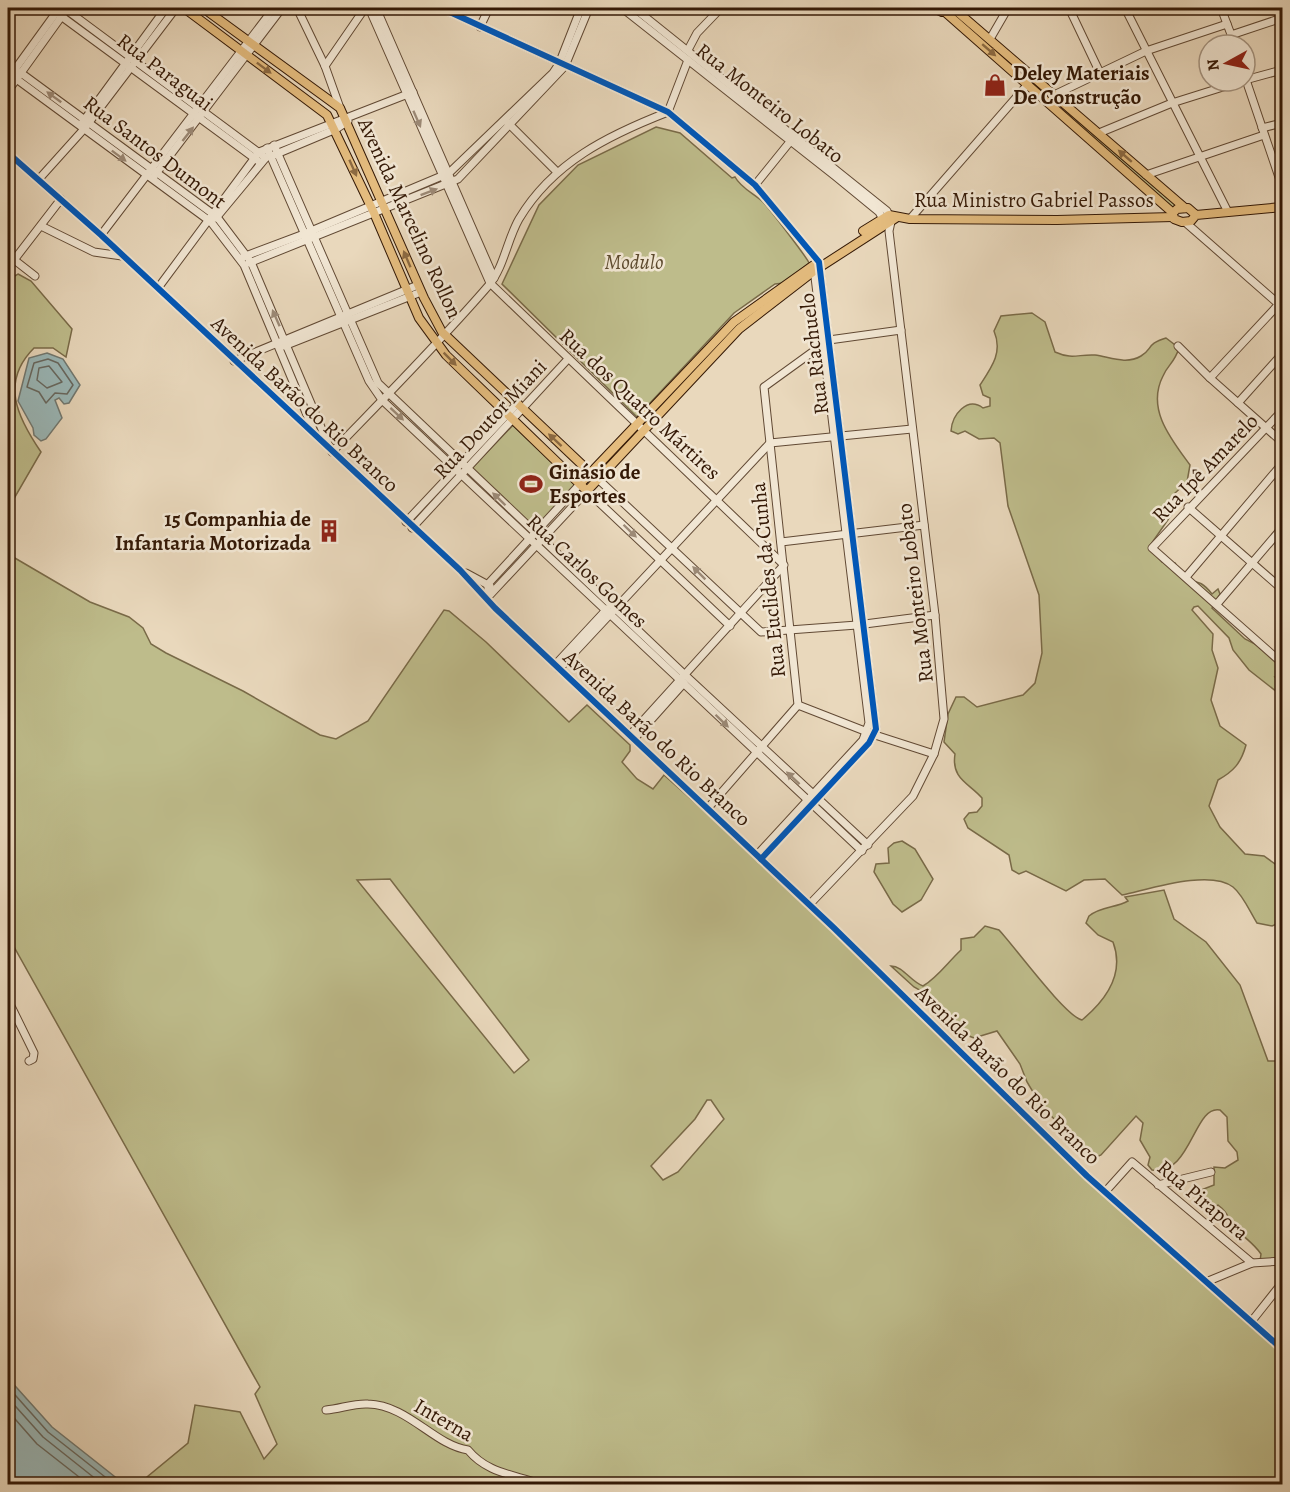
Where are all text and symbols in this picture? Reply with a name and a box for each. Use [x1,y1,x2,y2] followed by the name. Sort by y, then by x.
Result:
[111,27,219,117] street label: Rua Paraguai
[1197,33,1257,93] north arrow
[690,36,850,170] street label: Rua Monteiro Lobato
[981,43,996,56] one-way arrow
[1201,57,1225,72] text: N
[1013,59,1150,111] place label: Deley Materiais De Construção
[256,61,272,74] one-way arrow
[982,72,1008,98] shop icon: Deley Materiais De Construção
[78,89,232,215] street label: Rua Santos Dumont
[46,91,61,103] one-way arrow
[412,111,422,129] one-way arrow
[351,112,469,323] street label: Avenida Marcelino Rollon
[181,126,194,142] one-way arrow
[111,150,127,162] one-way arrow
[1117,150,1133,163] one-way arrow
[348,159,358,177] one-way arrow
[914,186,1154,214] street label: Rua Ministro Gabriel Passos
[420,187,438,197] one-way arrow
[605,248,663,276] park label: Modulo
[402,250,411,268] one-way arrow
[793,292,835,416] street label: Rua Riachuelo
[204,309,405,498] street label: Avenida Barão do Rio Branco
[271,310,280,327] one-way arrow
[553,322,727,486] street label: Rua dos Quatro Mártires
[443,352,458,366] one-way arrow
[427,353,553,485] street label: Rua Doutor Miani
[390,407,404,421] one-way arrow
[1146,407,1264,529] street label: Rua Ipê Amarelo
[548,434,563,447] one-way arrow
[549,458,641,510] place label: Ginásio de Esportes
[518,471,544,497] sports icon: Ginásio de Esportes
[744,481,792,679] street label: Rua Euclides da Cunha
[492,492,507,506] one-way arrow
[890,502,940,684] street label: Rua Monteiro Lobato
[115,505,312,557] place label: 15 Companhia de Infantaria Motorizada
[520,508,654,634] street label: Rua Carlos Gomes
[316,518,342,544] building icon: 15 Companhia de Infantaria Motorizada
[622,524,637,538] one-way arrow
[691,566,706,580] one-way arrow
[556,643,757,832] street label: Avenida Barão do Rio Branco
[715,714,729,728] one-way arrow
[787,771,801,785] one-way arrow
[909,978,1107,1171] street label: Avenida Barão do Rio Branco
[1151,1153,1255,1247] street label: Rua Pirapora
[409,1392,479,1448] street label: Interna

